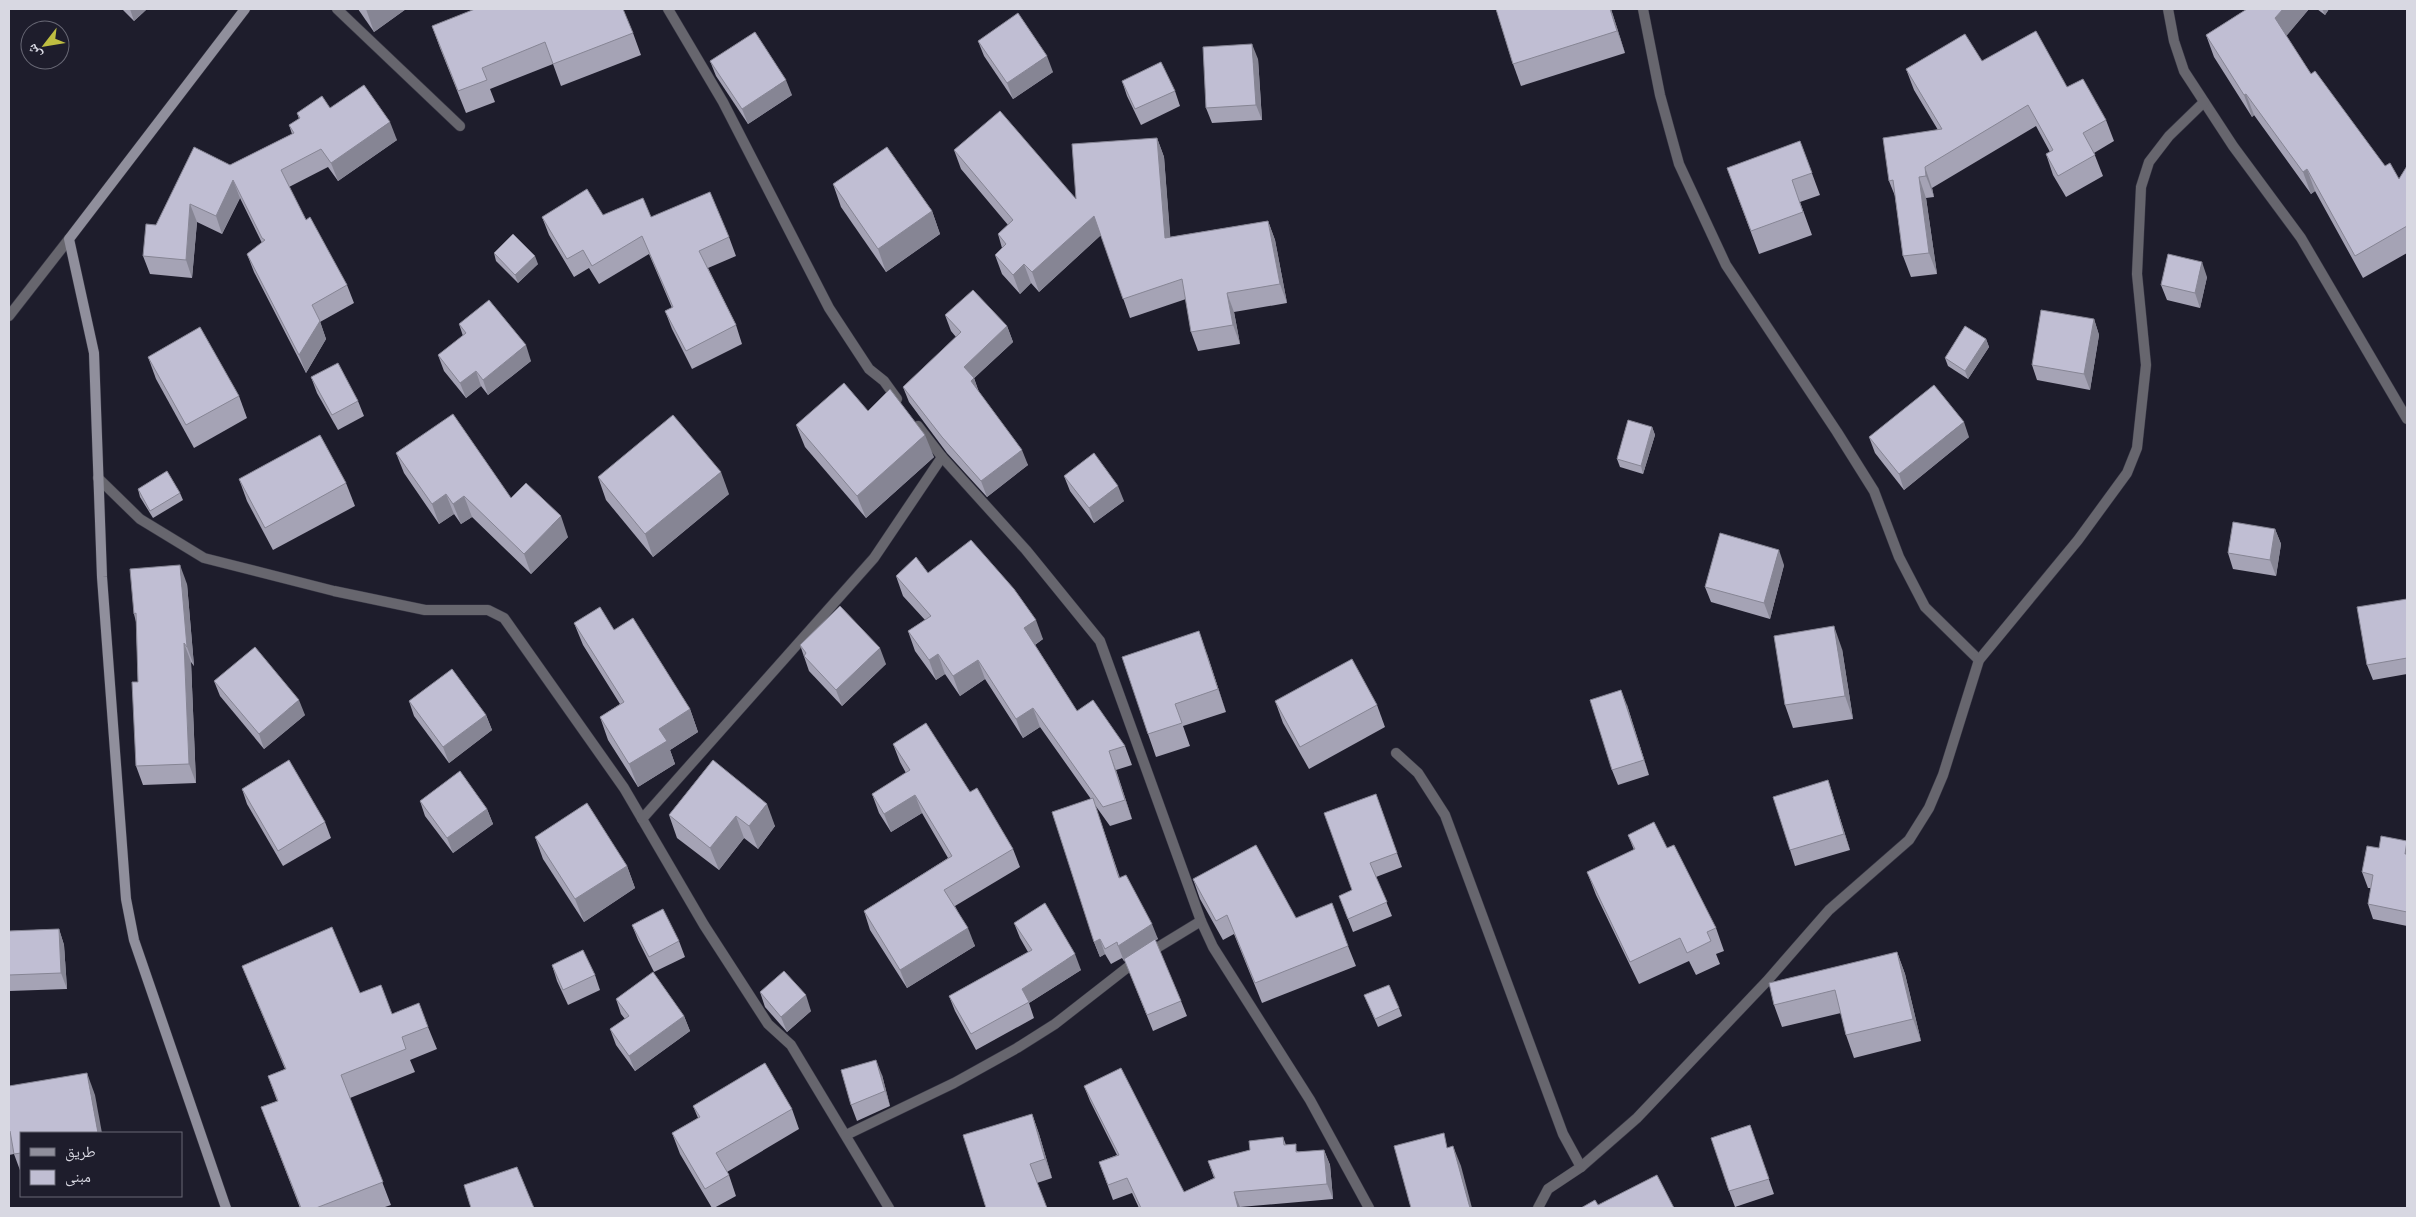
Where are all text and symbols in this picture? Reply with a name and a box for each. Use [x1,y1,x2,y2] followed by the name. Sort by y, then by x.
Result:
[20,20,70,70] north arrow
[21,41,45,63] text: ش
[20,1132,182,1197] legend
[65,1141,96,1162] text: طريق
[65,1166,91,1187] text: مبنى

